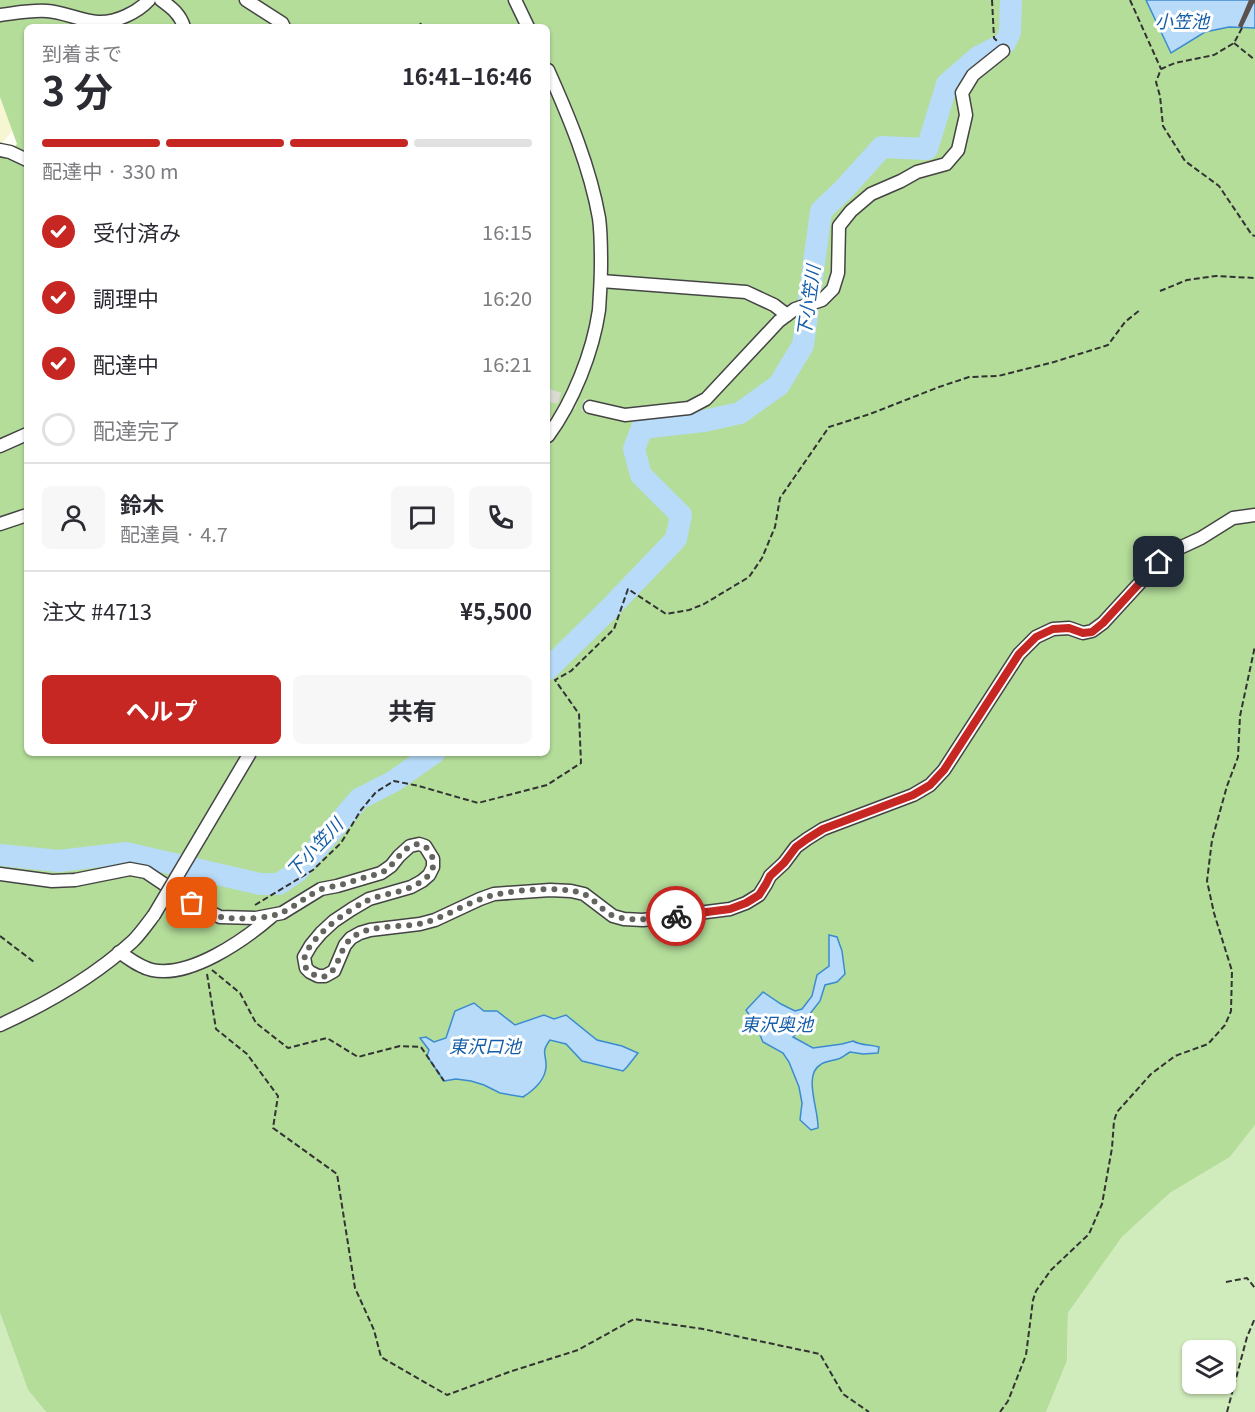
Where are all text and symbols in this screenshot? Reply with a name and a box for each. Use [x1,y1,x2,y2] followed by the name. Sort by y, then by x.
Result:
[1155,7,1211,33] water label: 小笠池
[42,38,122,67] text: 到着まで
[402,59,532,91] text: 16:41–16:46
[42,61,113,117] text: 3 分
[42,156,178,185] text: 配達中 · 330 m
[42,215,75,248] icon: check
[93,215,181,247] text: 受付済み
[482,217,532,246] text: 16:15
[789,261,825,338] water label: 下小笠川
[42,281,75,314] icon: check
[93,281,159,313] text: 調理中
[482,283,532,312] text: 16:20
[42,347,75,380] icon: check
[93,347,159,379] text: 配達中
[482,349,532,378] text: 16:21
[93,413,181,445] text: 配達完了
[42,486,105,549] button: person
[391,486,454,549] button: chat
[469,486,532,549] button: phone
[120,487,164,519] text: 鈴木
[120,519,228,548] text: 配達員 · 4.7
[1133,536,1184,587] pin
[1142,545,1175,578] icon: home
[42,594,152,626] text: 注文 #4713
[460,594,532,626] text: ¥5,500
[42,675,281,744] button: ヘルプ
[293,675,532,744] button: 共有
[279,810,349,882] water label: 下小笠川
[166,877,217,928] pin
[175,886,208,919] icon: bag
[646,886,706,946] courier
[660,900,693,933] icon: bike
[741,1010,815,1036] water label: 東沢奥池
[449,1032,523,1058] water label: 東沢口池
[1182,1340,1236,1394] map controls
[1182,1340,1236,1394] button: layers

